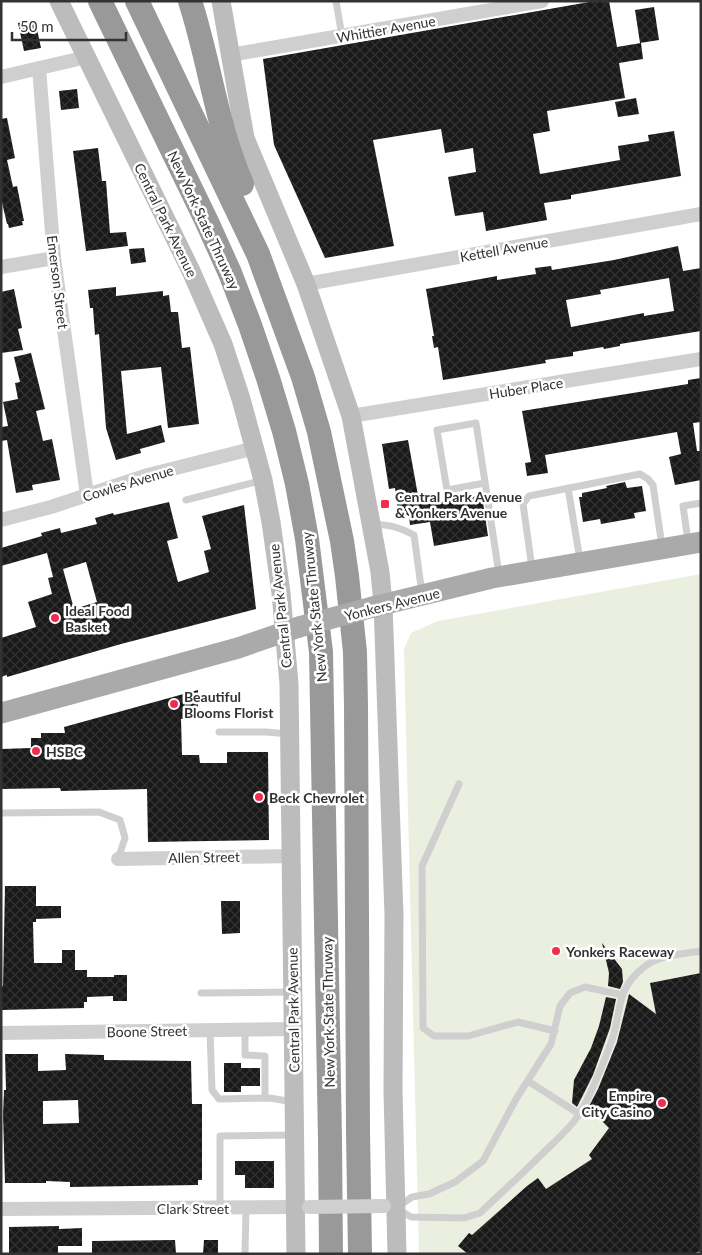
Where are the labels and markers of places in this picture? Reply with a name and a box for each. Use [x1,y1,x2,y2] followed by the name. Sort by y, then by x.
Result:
[395,488,522,521] place label: Central Park Avenue & Yonkers Avenue
[379,498,391,510] marker: Central Park Avenue & Yonkers Avenue
[65,602,130,635] place label: Ideal Food Basket
[49,612,61,624] marker: Ideal Food Basket
[184,688,274,721] place label: Beautiful Blooms Florist
[168,698,180,710] marker: Beautiful Blooms Florist
[46,743,84,760] place label: HSBC
[30,745,42,757] marker: HSBC
[269,789,365,806] place label: Beck Chevrolet
[253,791,265,803] marker: Beck Chevrolet
[565,943,675,960] place label: Yonkers Raceway
[550,945,562,957] marker: Yonkers Raceway
[582,1087,653,1120] place label: Empire City Casino
[656,1097,668,1109] marker: Empire City Casino

